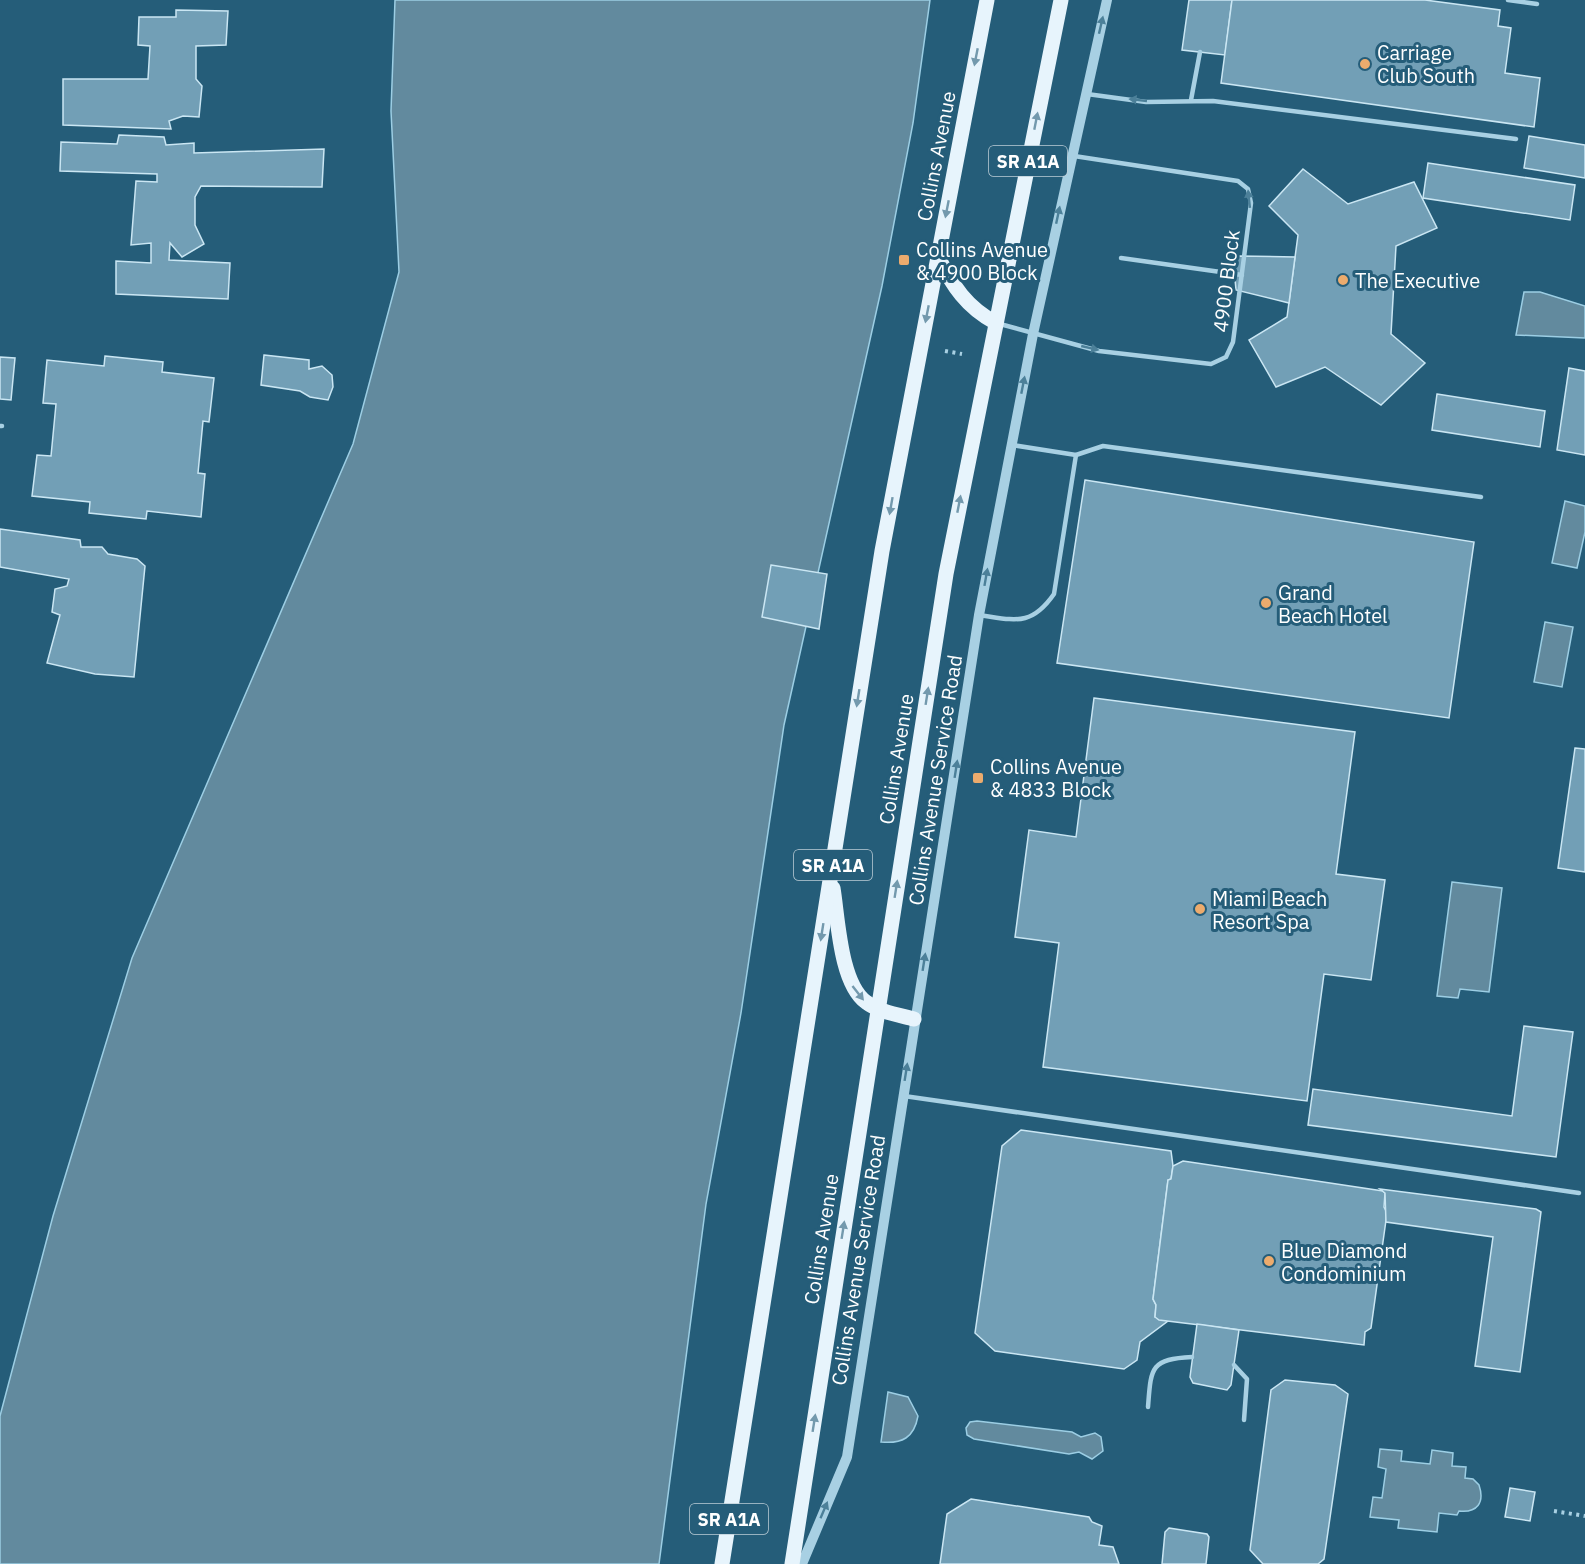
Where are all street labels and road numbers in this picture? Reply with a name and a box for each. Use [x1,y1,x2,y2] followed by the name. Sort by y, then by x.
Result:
[910,89,962,223] street label: Collins Avenue
[989,146,1067,176] road number: SR A1A
[1206,228,1246,334] street label: 4900 Block
[902,653,968,907] street label: Collins Avenue Service Road
[872,692,920,826] street label: Collins Avenue
[794,850,872,880] road number: SR A1A
[825,1133,891,1387] street label: Collins Avenue Service Road
[797,1172,845,1306] street label: Collins Avenue
[690,1504,768,1534] road number: SR A1A

